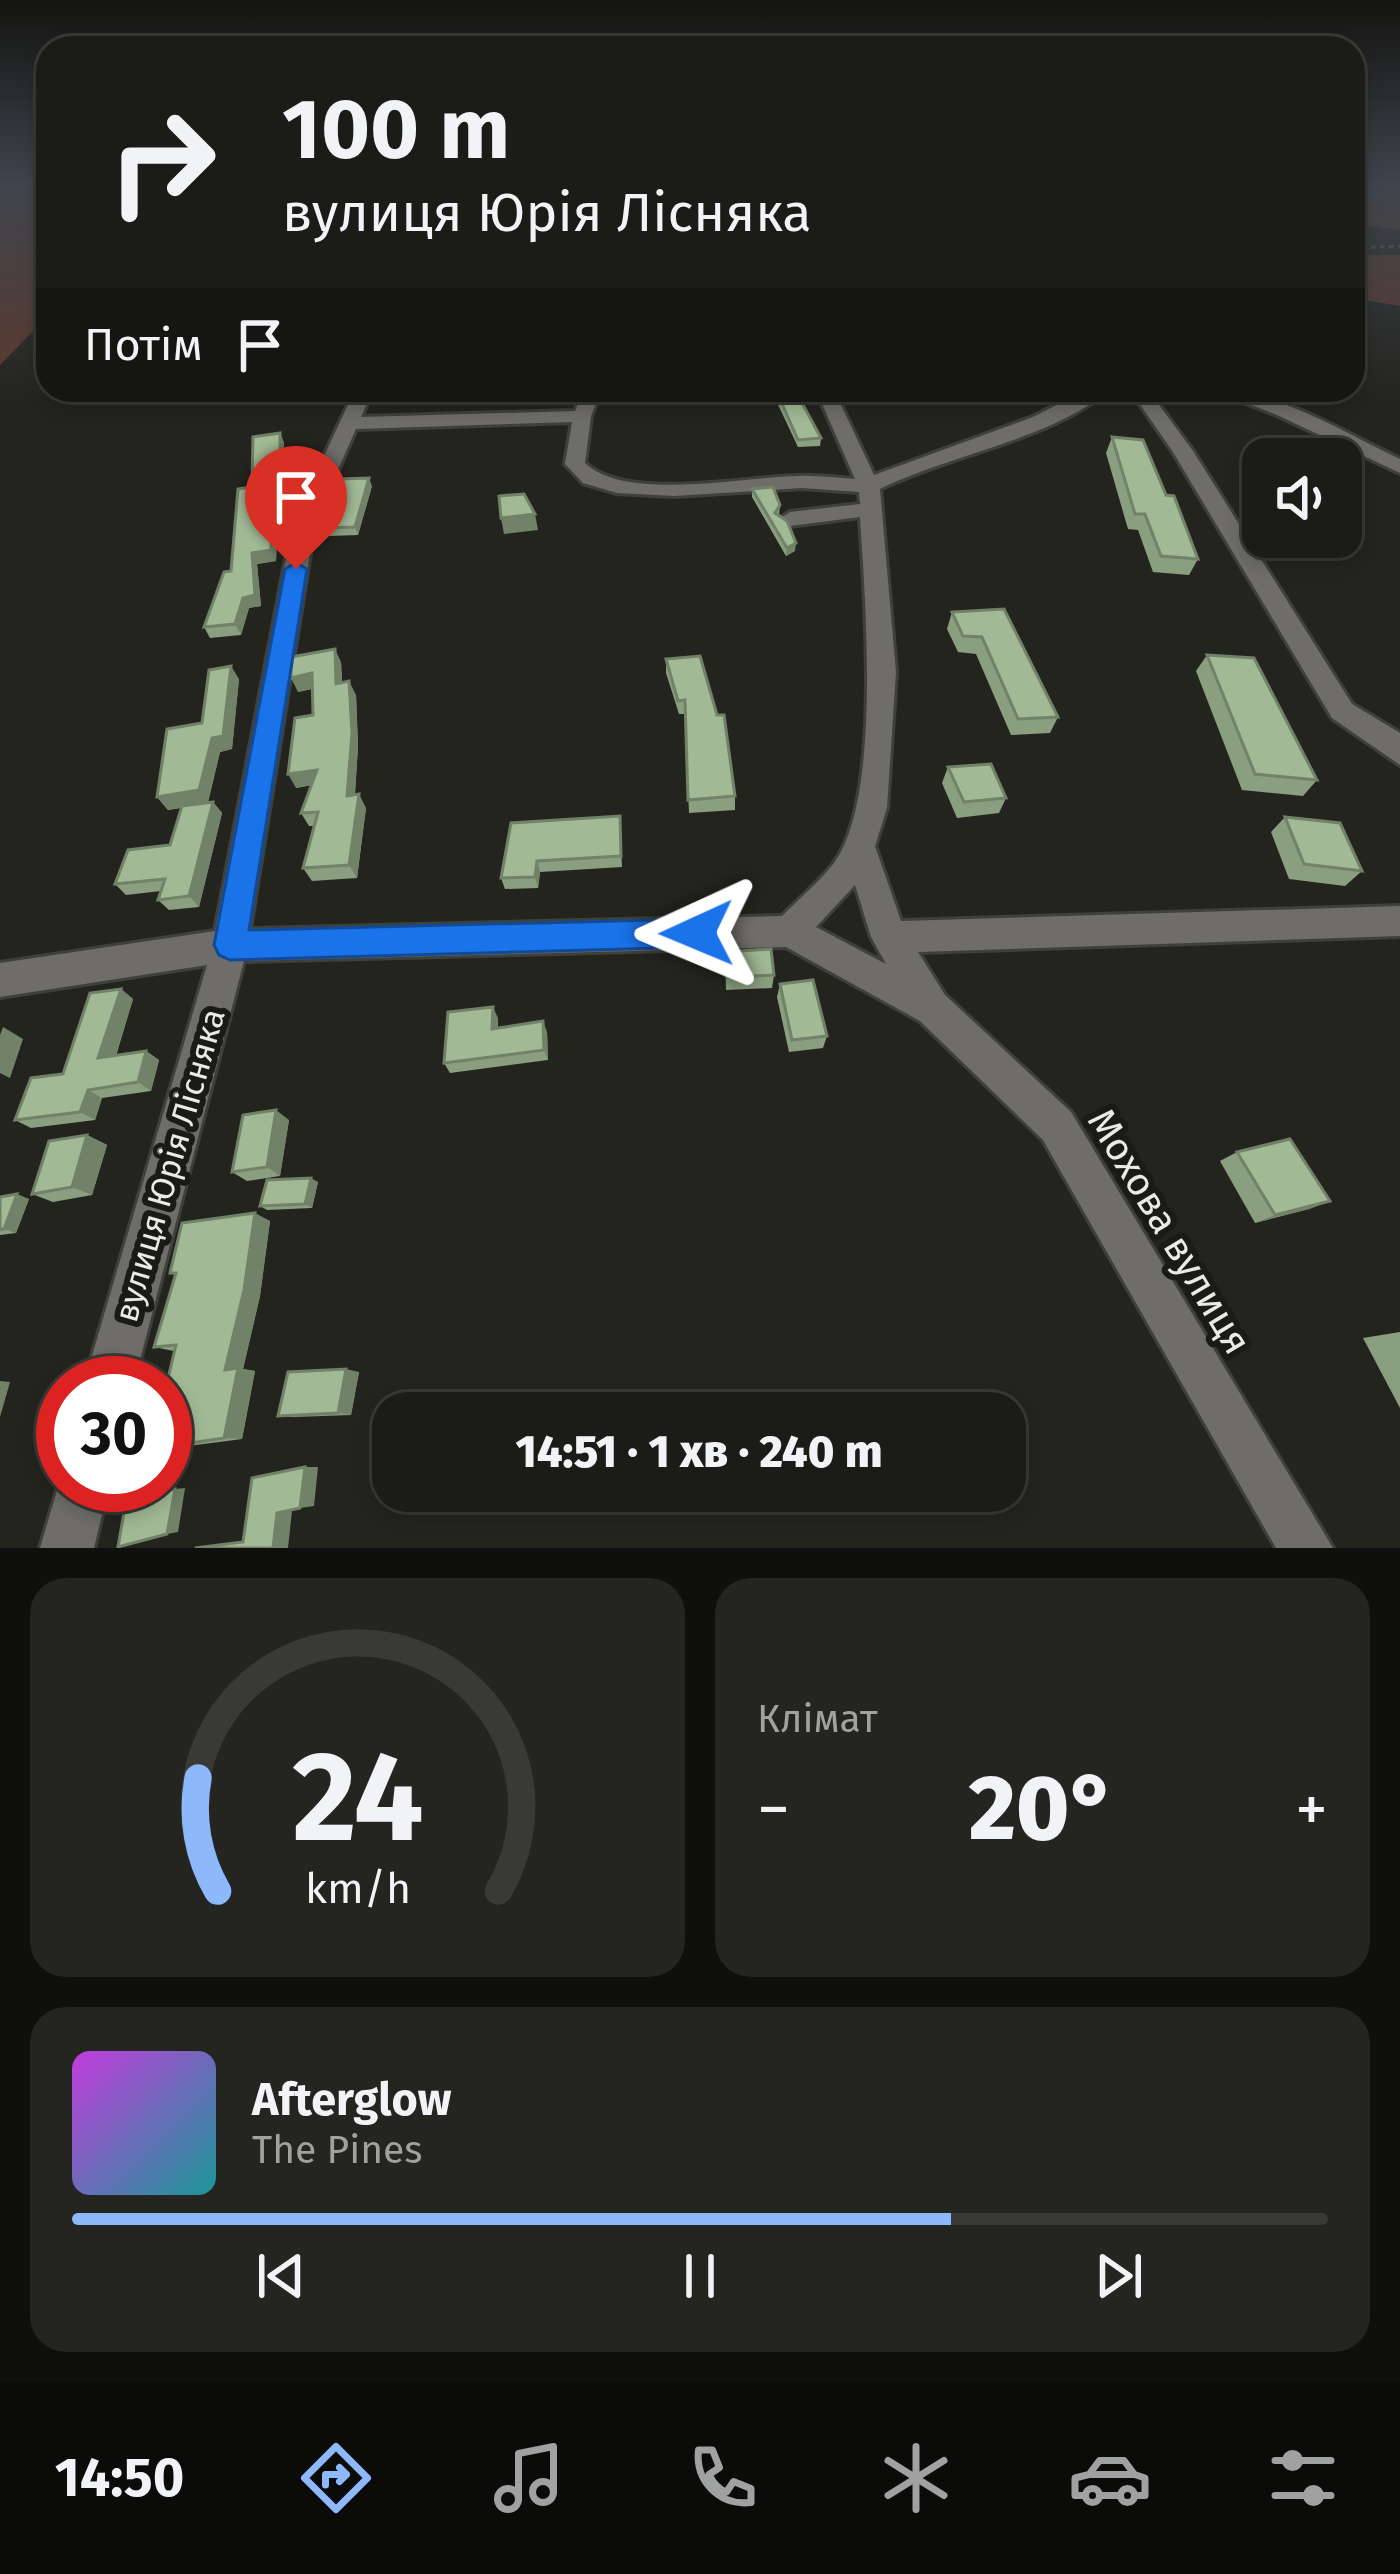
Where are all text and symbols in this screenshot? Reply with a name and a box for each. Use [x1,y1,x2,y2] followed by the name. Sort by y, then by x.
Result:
[282,79,510,180] text: 100 m
[84,84,240,240] icon: right
[282,181,812,245] text: вулиця Юрія Лісняка
[227,312,293,378] icon: arrive
[84,318,203,372] text: Потім
[1242,438,1362,558] map controls
[1242,438,1362,558] button: sound
[245,446,347,569] pin
[263,464,329,530] icon: arrive
[634,870,760,996] position arrow
[106,1004,234,1326] street label: вулиця Юрія Лісняка
[1078,1101,1260,1362] street label: Мохова вулиця
[36,1356,192,1512] speed limit sign: 30
[515,1425,883,1479] text: 14:51 · 1 хв · 240 m
[757,1696,878,1742] text: Клімат
[292,1723,423,1873] text: 24
[969,1755,1116,1863] text: 20°
[757,1770,790,1849] text: −
[1295,1770,1328,1849] text: +
[304,1862,411,1913] text: km/h
[252,2073,451,2127] text: Afterglow
[252,2127,423,2173] text: The Pines
[248,2243,314,2309] icon: previous
[667,2243,733,2309] icon: pause
[1086,2243,1152,2309] icon: next
[294,2436,378,2520] icon: directions
[487,2436,571,2520] icon: music
[681,2436,765,2520] icon: phone
[874,2436,958,2520] icon: climate
[1068,2436,1152,2520] icon: car
[1261,2436,1345,2520] icon: filters
[55,2446,184,2510] text: 14:50

